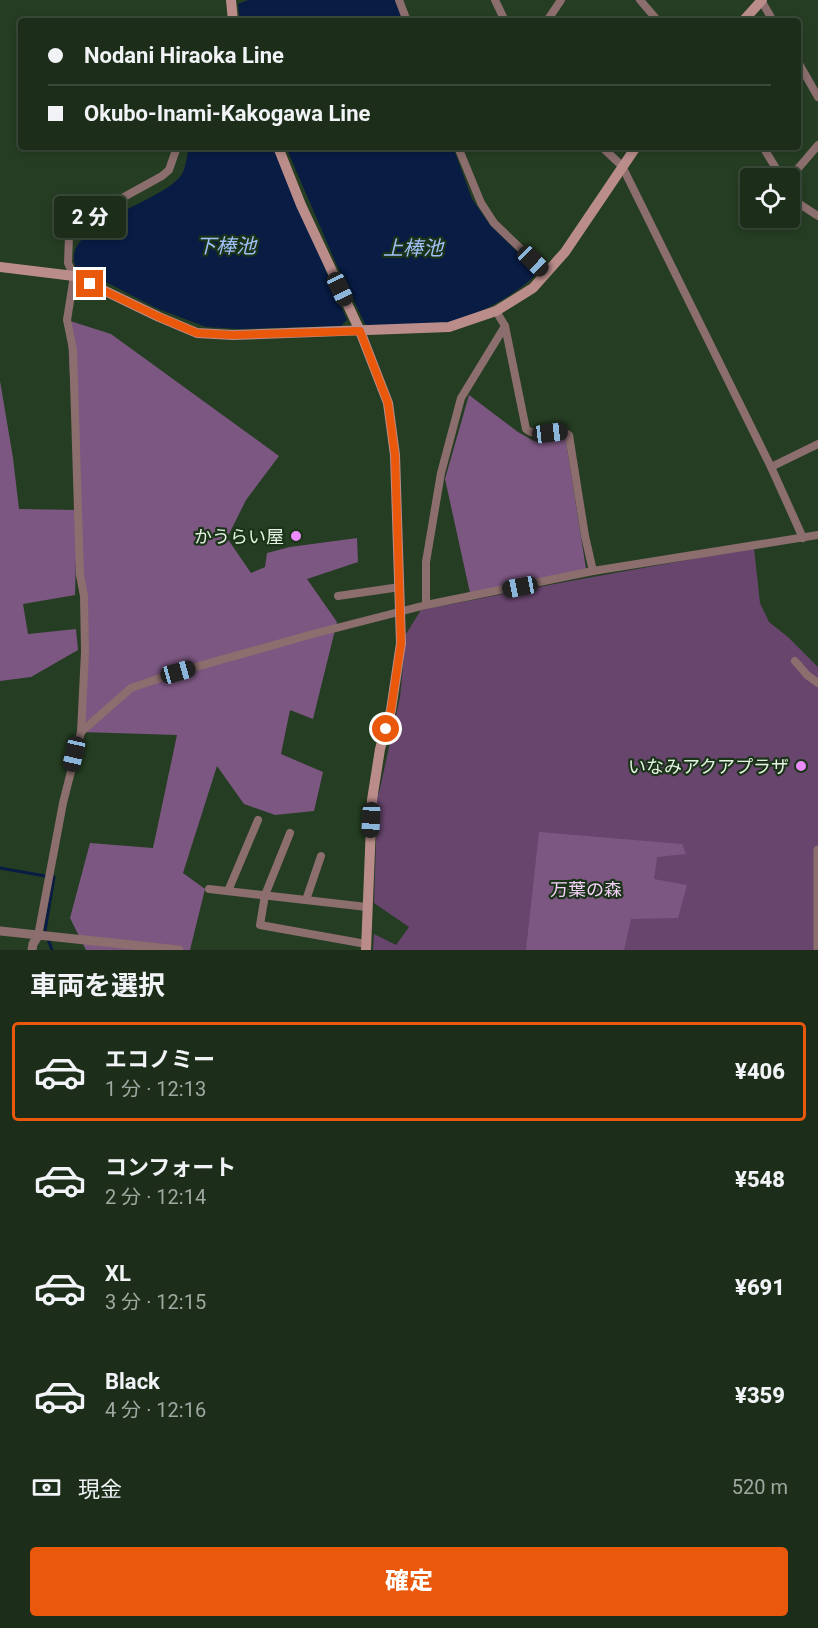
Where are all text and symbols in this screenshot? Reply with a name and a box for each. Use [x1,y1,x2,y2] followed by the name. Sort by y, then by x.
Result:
[84,43,284,68] text: Nodani Hiraoka Line
[84,101,370,126] text: Okubo-Inami-Kakogawa Line
[740,168,800,228] map controls
[740,168,800,228] button: locate
[54,197,126,239] callout: 2 分
[72,205,108,229] text: 2 分
[196,234,258,258] water label: 下棒池
[383,236,445,260] water label: 上棒池
[514,242,552,280] car
[324,269,356,309] car
[76,270,103,297] route end
[531,422,569,444] car
[194,526,284,547] place label: かうらい屋
[289,529,303,543] marker: かうらい屋
[501,575,539,599] car
[158,658,198,686] car
[372,715,399,742] route start
[61,734,87,774] car
[628,756,789,777] place label: いなみアクアプラザ
[794,759,808,773] marker: いなみアクアプラザ
[361,802,381,838] car
[550,879,622,900] park label: 万葉の森
[30,970,165,1002] text: 車両を選択
[33,1045,87,1099] icon: car
[105,1047,215,1072] text: エコノミー
[735,1059,785,1084] text: ¥406
[105,1077,206,1101] text: 1 分 · 12:13
[33,1153,87,1207] icon: car
[105,1155,236,1180] text: コンフォート
[735,1167,785,1192] text: ¥548
[105,1185,206,1209] text: 2 分 · 12:14
[33,1261,87,1315] icon: car
[105,1261,131,1286] text: XL
[735,1275,785,1300] text: ¥691
[105,1290,206,1314] text: 3 分 · 12:15
[33,1369,87,1423] icon: car
[105,1369,160,1394] text: Black
[735,1383,785,1408] text: ¥359
[105,1398,206,1422] text: 4 分 · 12:16
[30,1471,63,1504] icon: cash
[732,1475,788,1499] text: 520 m
[78,1477,122,1502] text: 現金
[30,1547,788,1616] button: 確定

